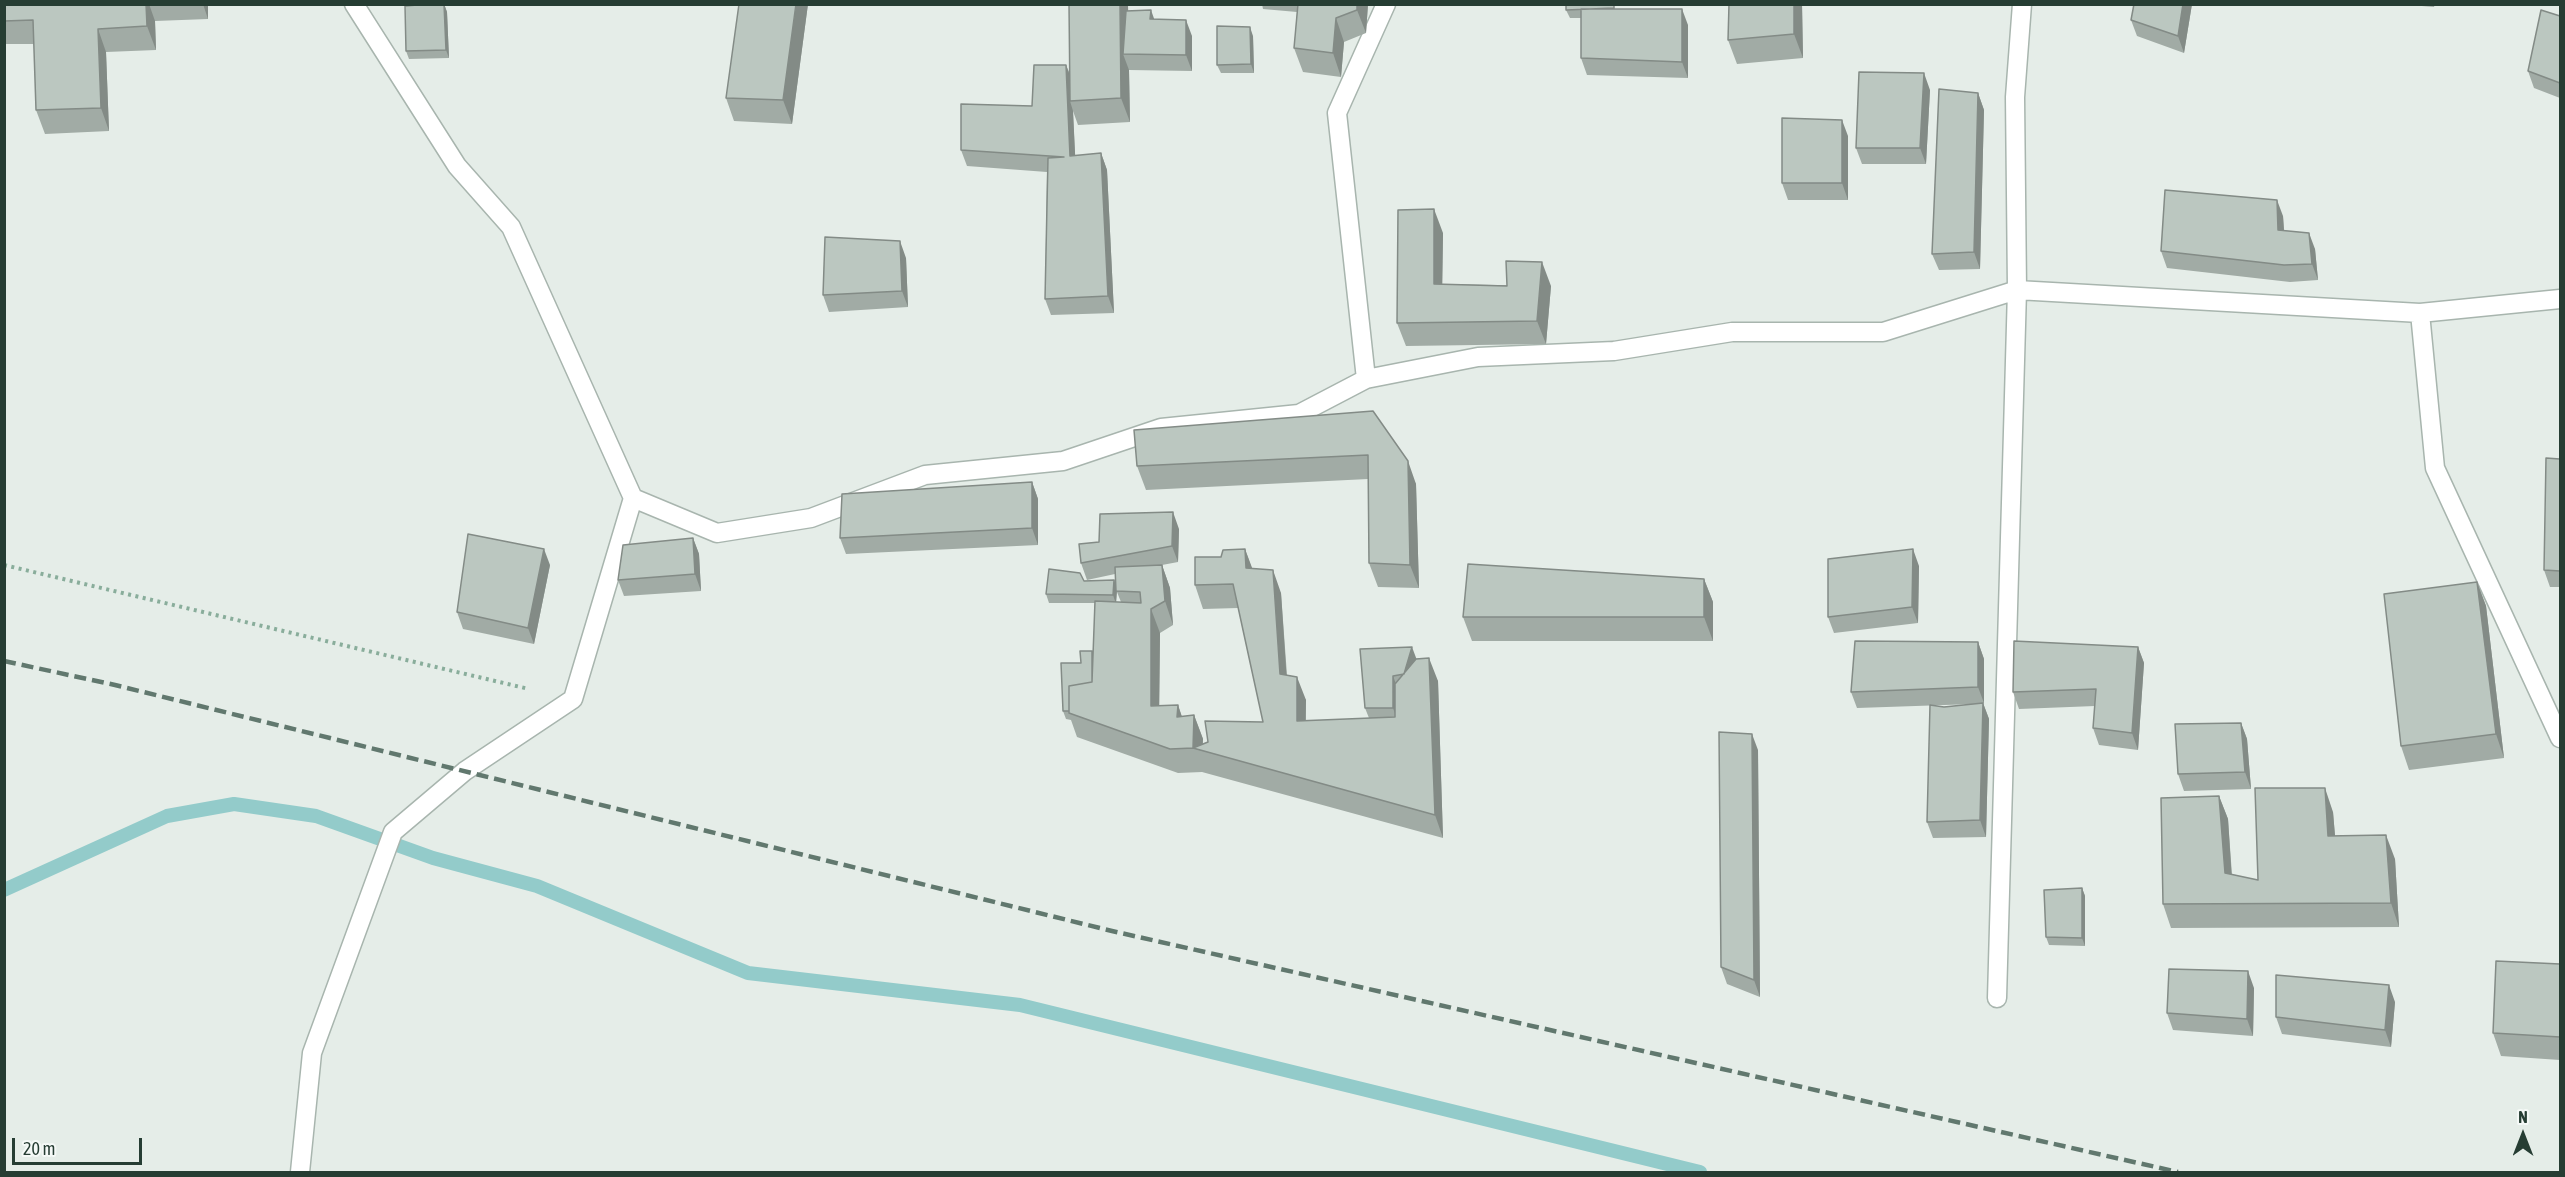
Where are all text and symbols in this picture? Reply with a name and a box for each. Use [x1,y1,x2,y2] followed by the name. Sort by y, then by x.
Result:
[2493,1105,2553,1165] north arrow
[2518,1108,2528,1126] text: N
[15,1126,146,1164] scale bar
[23,1138,55,1159] text: 20 m

